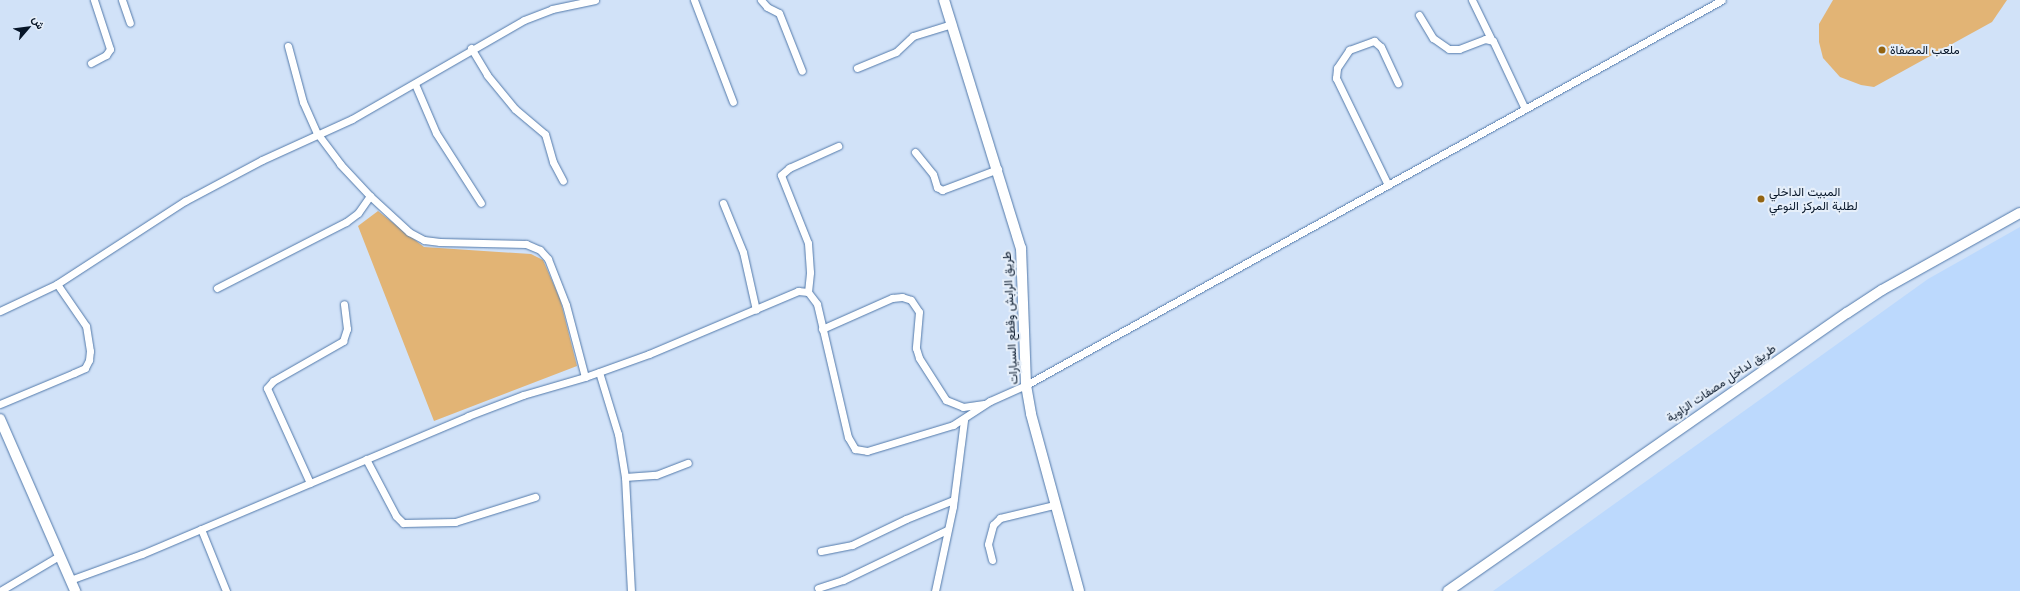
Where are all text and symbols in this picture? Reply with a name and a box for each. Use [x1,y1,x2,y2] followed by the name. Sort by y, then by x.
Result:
[8,8,48,48] north arrow
[29,13,48,31] text: ش
[1890,43,1960,57] place label: ملعب المصفاة
[1877,45,1887,55] marker: ملعب المصفاة
[1769,185,1858,213] place label: المبيت الداخلي لطلبة المركز النوعي
[1756,194,1766,204] marker: المبيت الداخلي لطلبة المركز النوعي
[999,251,1021,385] street label: طريق الرابش وقطع السيارات
[1664,341,1778,425] street label: طريق لداخل مصفات الزاوية

